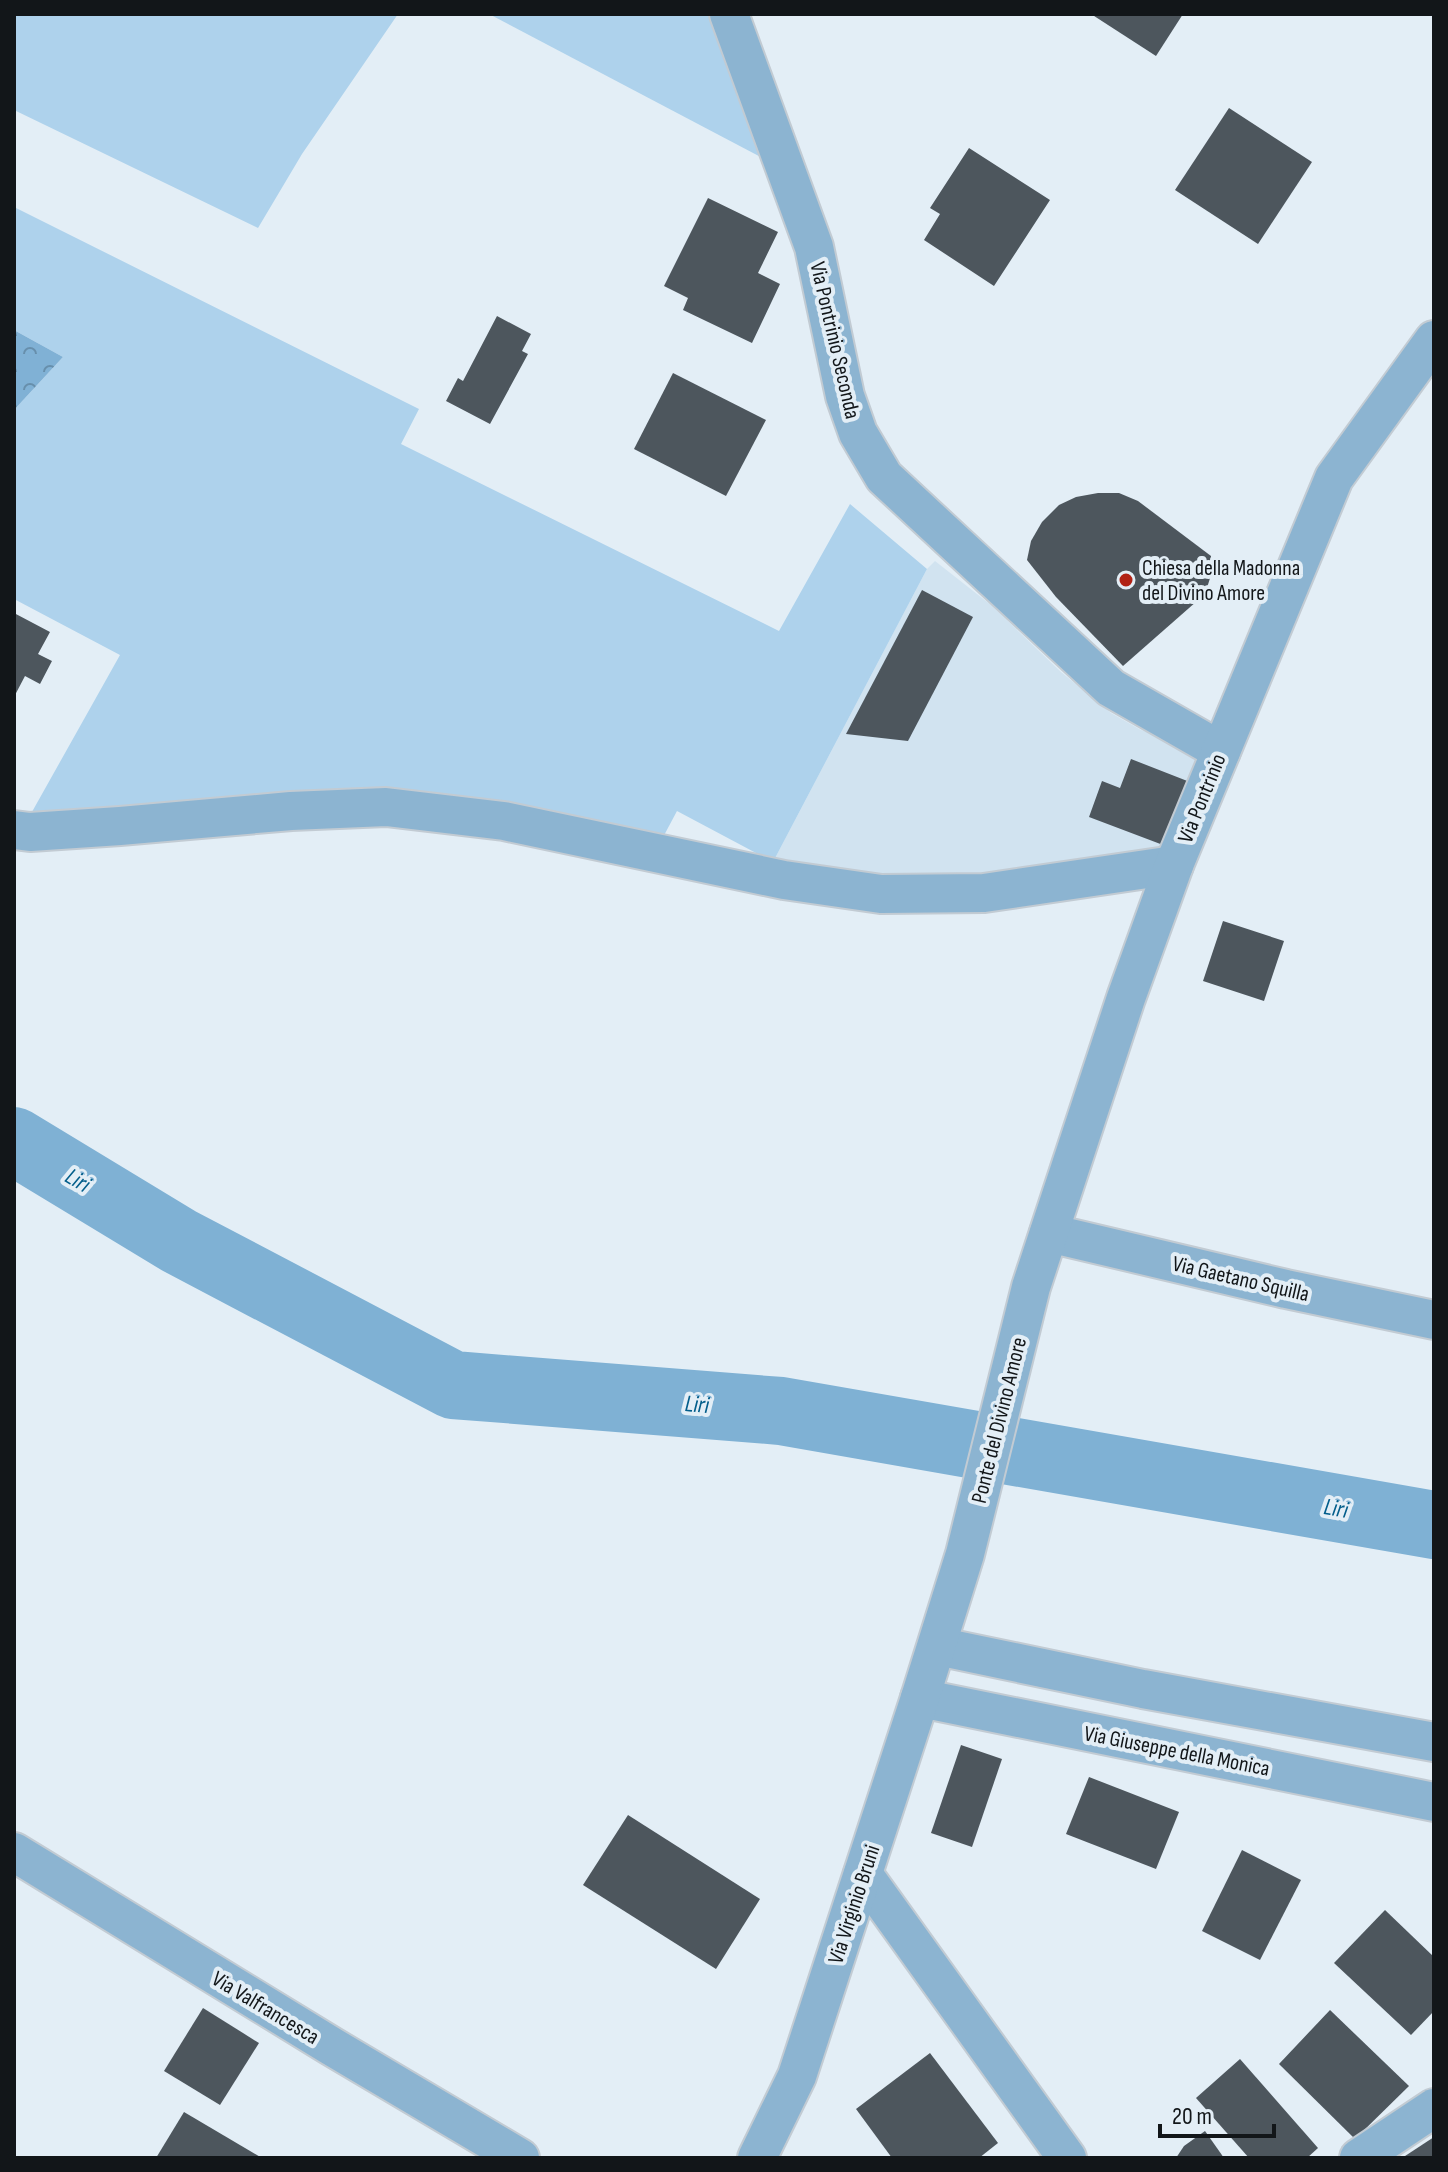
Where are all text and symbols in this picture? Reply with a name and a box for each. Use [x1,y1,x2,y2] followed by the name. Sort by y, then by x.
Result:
[803,259,866,421] street label: Via Pontrinio Seconda
[1142,555,1300,607] place label: Chiesa della Madonna del Divino Amore
[1117,571,1135,589] marker: Chiesa della Madonna del Divino Amore
[1172,750,1232,847] street label: Via Pontrinio
[60,1162,96,1199] water label: Liri
[1170,1251,1312,1308] street label: Via Gaetano Squilla
[966,1335,1033,1506] street label: Ponte del Divino Amore
[684,1389,711,1420] water label: Liri
[1321,1492,1351,1525] water label: Liri
[1082,1720,1272,1783] street label: Via Giuseppe della Monica
[823,1842,886,1967] street label: Via Virginio Bruni
[207,1966,324,2051] street label: Via Valfrancesca
[1160,2088,1274,2138] scale bar
[1172,2102,1212,2131] text: 20 m

